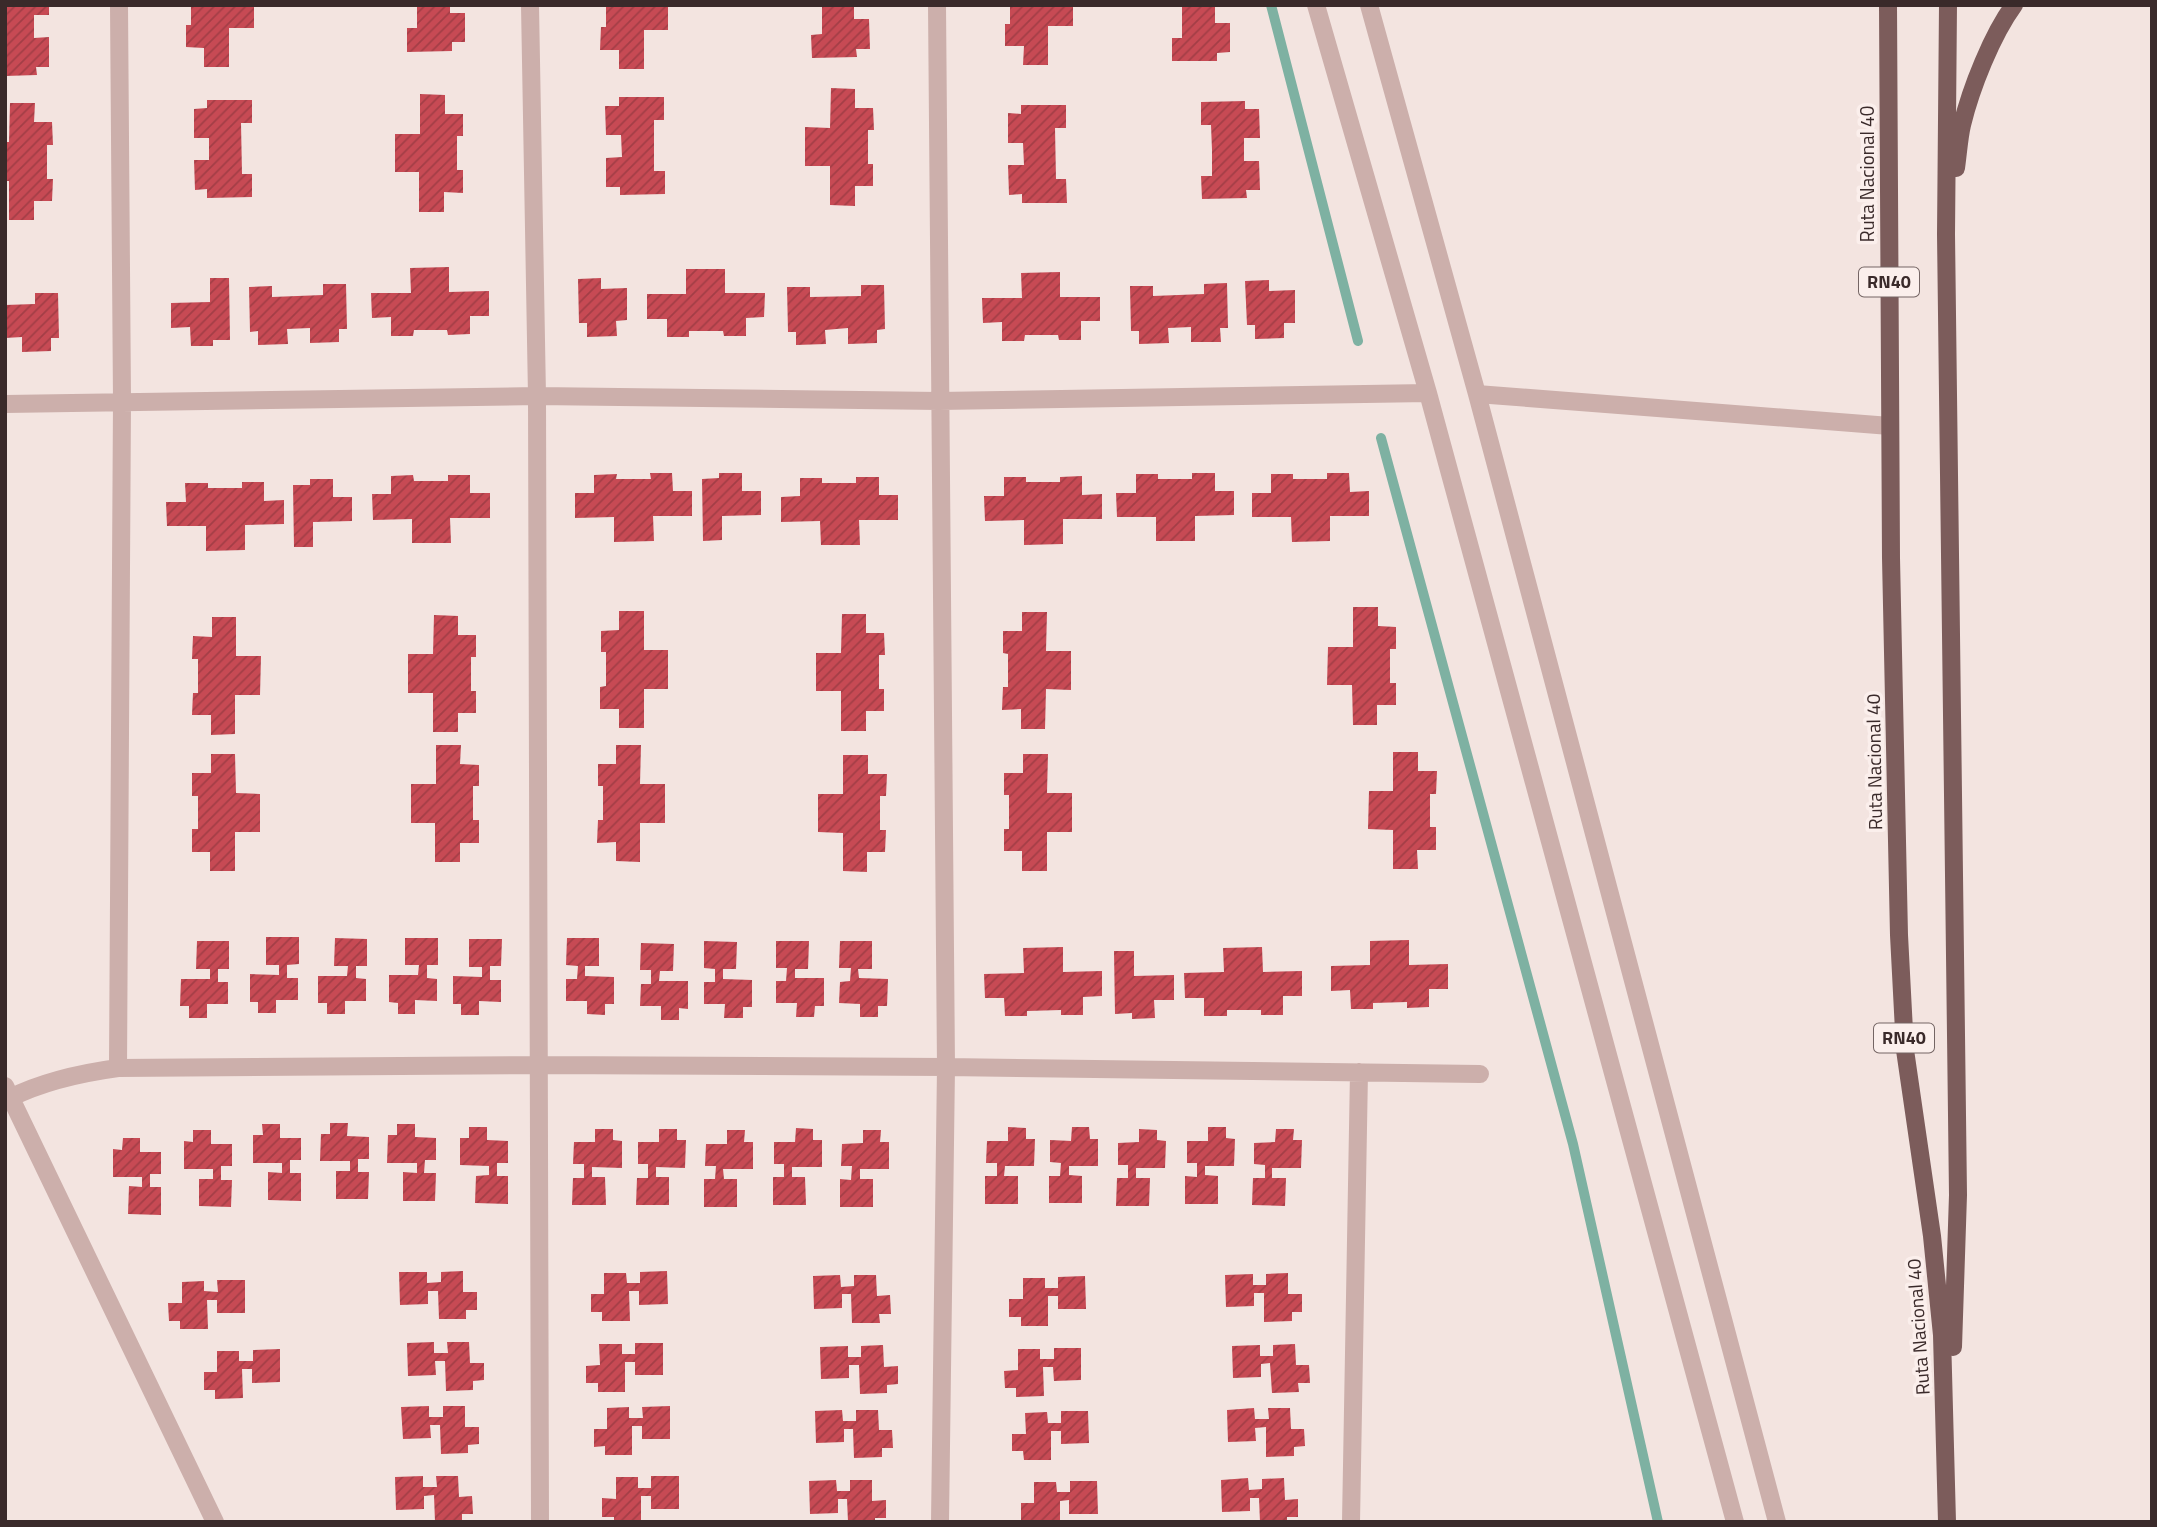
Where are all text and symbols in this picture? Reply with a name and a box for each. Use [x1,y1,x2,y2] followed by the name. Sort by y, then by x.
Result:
[1852,106,1881,242] street label: Ruta Nacional 40
[1859,268,1919,296] road number: RN40
[1858,694,1889,831] street label: Ruta Nacional 40
[1874,1023,1934,1052] road number: RN40
[1898,1258,1937,1396] street label: Ruta Nacional 40

